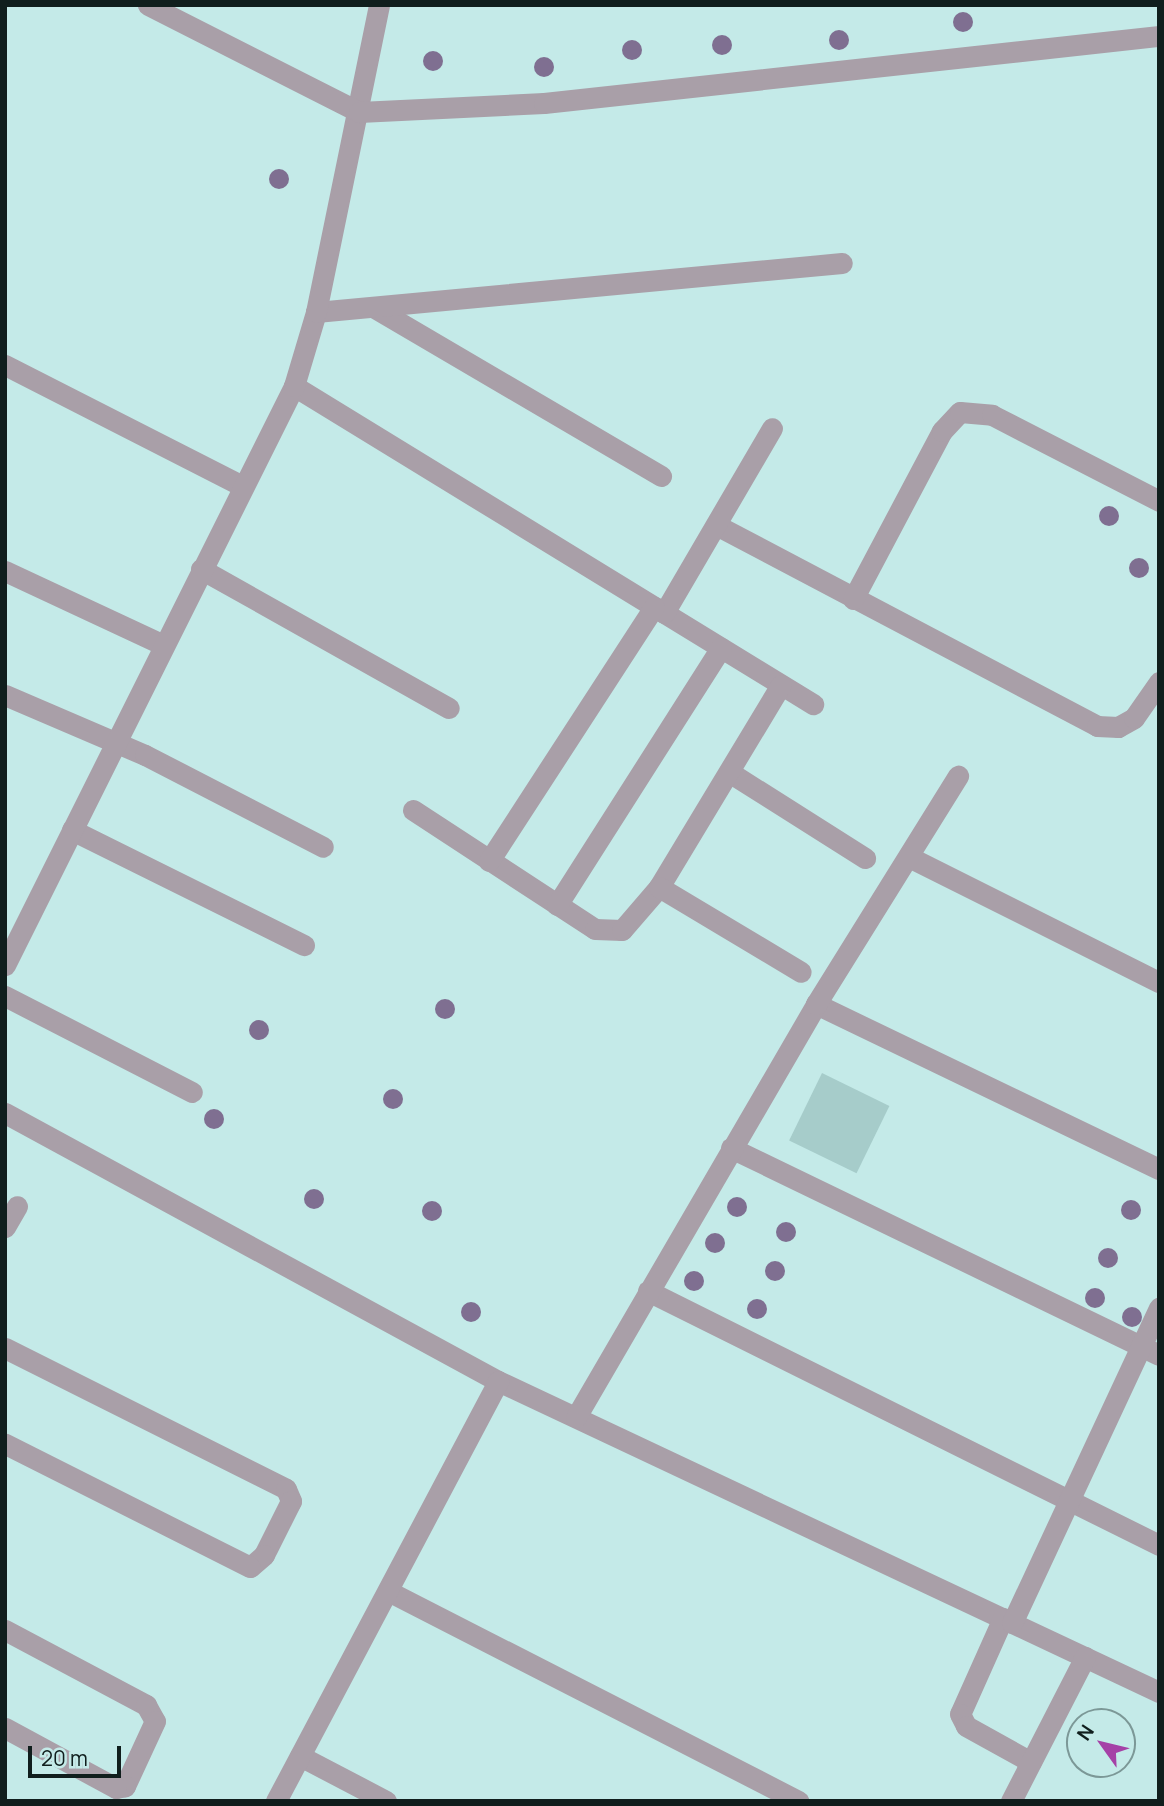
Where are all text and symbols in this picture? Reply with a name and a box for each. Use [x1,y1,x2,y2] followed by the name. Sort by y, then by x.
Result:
[1066,1708,1136,1778] north arrow
[1071,1719,1100,1745] text: N
[32,1732,124,1776] scale bar
[41,1744,88,1772] text: 20 m

